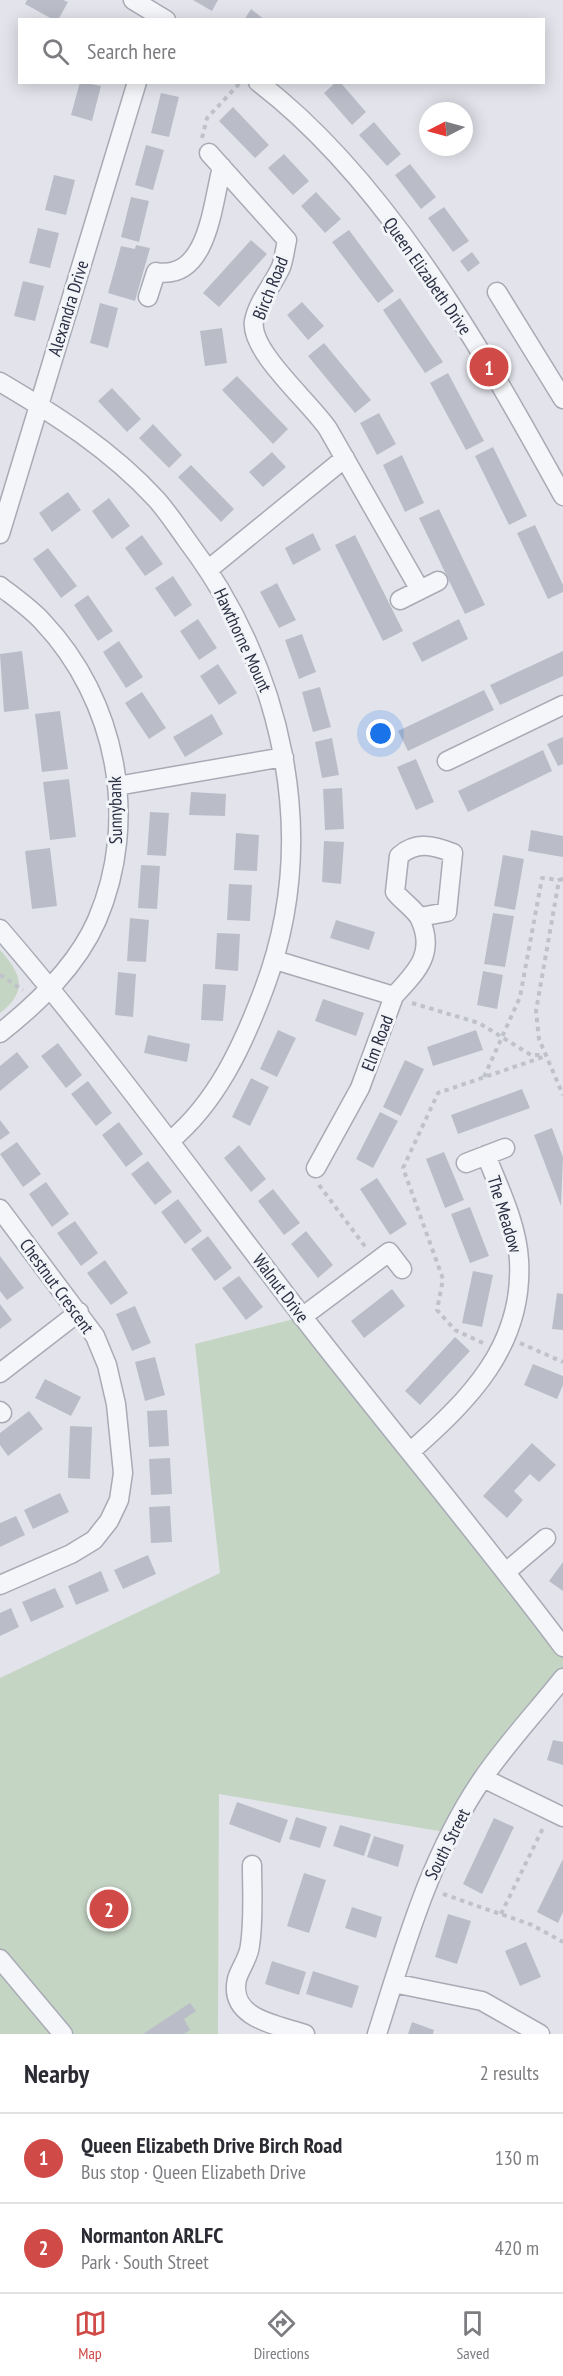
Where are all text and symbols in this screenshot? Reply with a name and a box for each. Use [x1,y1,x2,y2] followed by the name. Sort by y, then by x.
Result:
[18,18,545,84] search box
[39,35,72,68] icon: search
[87,37,176,65] text: Search here
[419,102,473,156] north arrow
[379,213,477,339] street label: Queen Elizabeth Drive
[247,253,293,323] street label: Birch Road
[43,257,93,359] street label: Alexandra Drive
[470,344,508,389] pin: 1
[209,584,277,696] street label: Hawthorne Mount
[366,719,395,748] your location
[103,776,127,844] street label: Sunnybank
[356,1012,398,1074] street label: Elm Road
[482,1173,528,1256] street label: The Meadow
[15,1234,99,1338] street label: Chestnut Crescent
[248,1249,314,1327] street label: Walnut Drive
[419,1804,475,1884] street label: South Street
[90,1886,128,1932] pin: 2
[24,2057,89,2090] text: Nearby
[480,2060,539,2086] text: 2 results
[81,2131,342,2159] text: Queen Elizabeth Drive Birch Road
[39,2145,48,2171] text: 1
[495,2145,539,2171] text: 130 m
[81,2159,306,2185] text: Bus stop · Queen Elizabeth Drive
[81,2221,223,2249] text: Normanton ARLFC
[39,2235,48,2261] text: 2
[495,2235,539,2261] text: 420 m
[81,2249,209,2275] text: Park · South Street
[74,2307,107,2363] tab: Map
[254,2307,309,2363] tab: Directions
[456,2307,489,2363] tab: Saved

